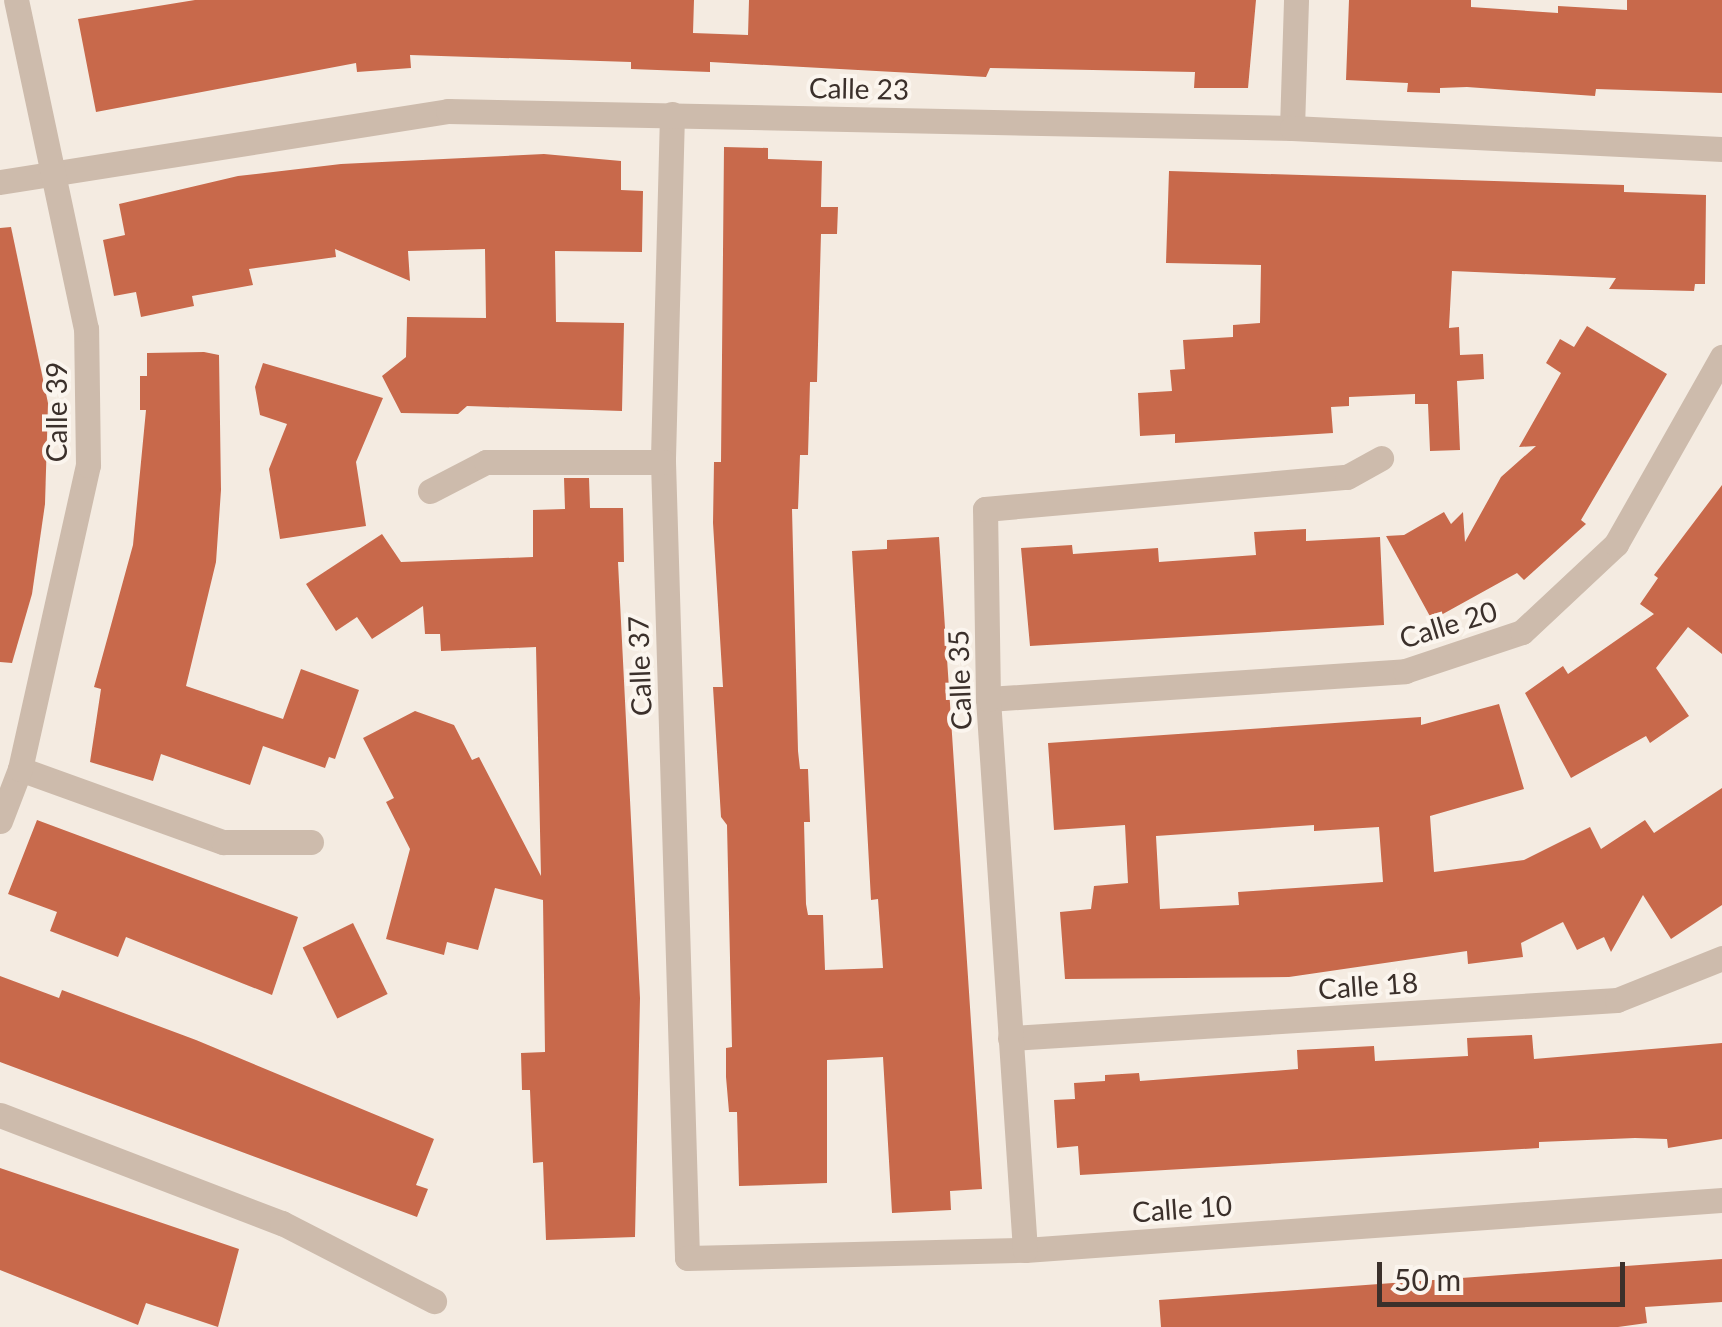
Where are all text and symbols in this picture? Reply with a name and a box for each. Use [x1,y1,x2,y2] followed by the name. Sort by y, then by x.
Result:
[809,70,909,106] street label: Calle 23
[39,362,73,462] street label: Calle 39
[1395,593,1501,655] street label: Calle 20
[620,615,658,717] street label: Calle 37
[940,629,978,731] street label: Calle 35
[1317,965,1419,1005] street label: Calle 18
[1131,1188,1233,1228] street label: Calle 10
[1382,1242,1630,1304] scale bar
[1394,1261,1461,1297] text: 50 m

